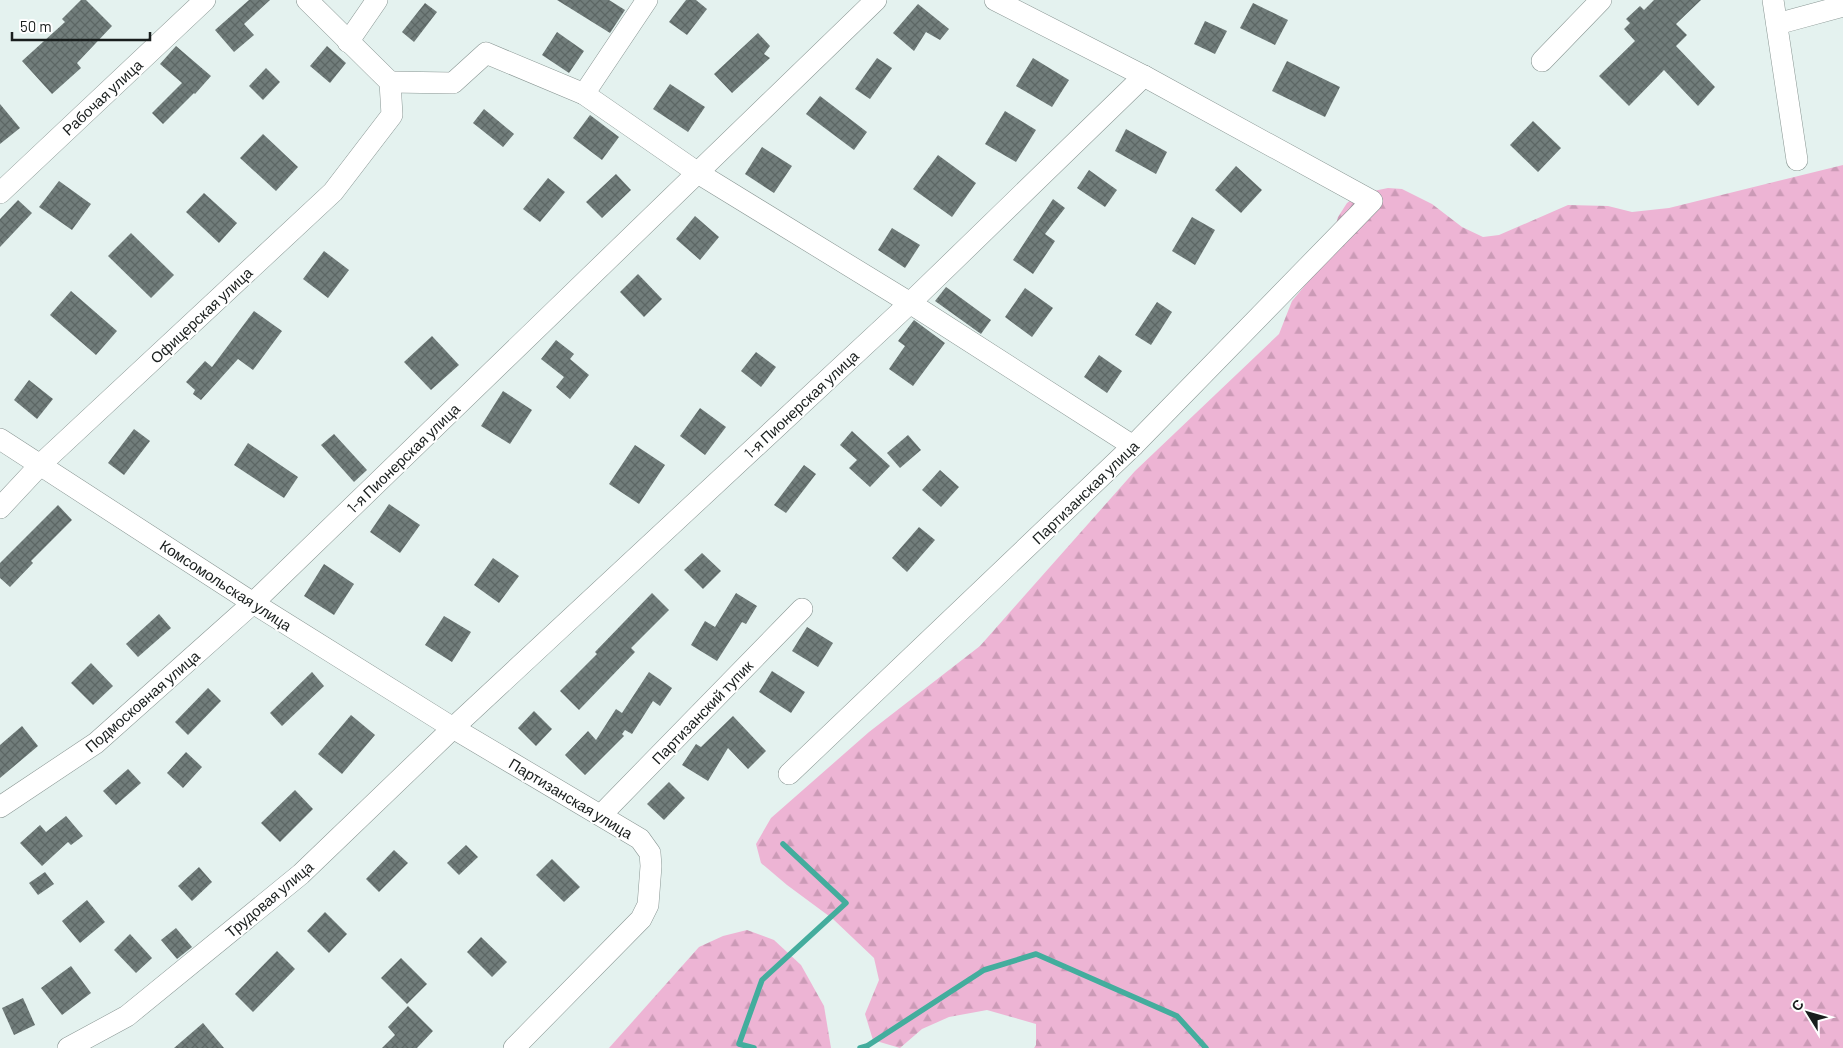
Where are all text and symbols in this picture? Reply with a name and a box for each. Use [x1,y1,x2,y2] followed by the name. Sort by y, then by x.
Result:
[12,10,150,42] scale bar
[20,17,52,35] text: 50 m
[58,55,146,139] street label: Рабочая улица
[146,263,256,367] street label: Офицерская улица
[740,346,862,462] street label: 1-я Пионерская улица
[343,399,464,517] street label: 1-я Пионерская улица
[1028,436,1142,547] street label: Партизанская улица
[157,536,296,635] street label: Комсомольская улица
[81,646,203,756] street label: Подмосковная улица
[648,656,756,768] street label: Партизанский тупик
[506,754,637,842] street label: Партизанская улица
[221,857,317,941] street label: Трудовая улица
[1783,988,1833,1038] north arrow
[1787,996,1807,1014] text: С

